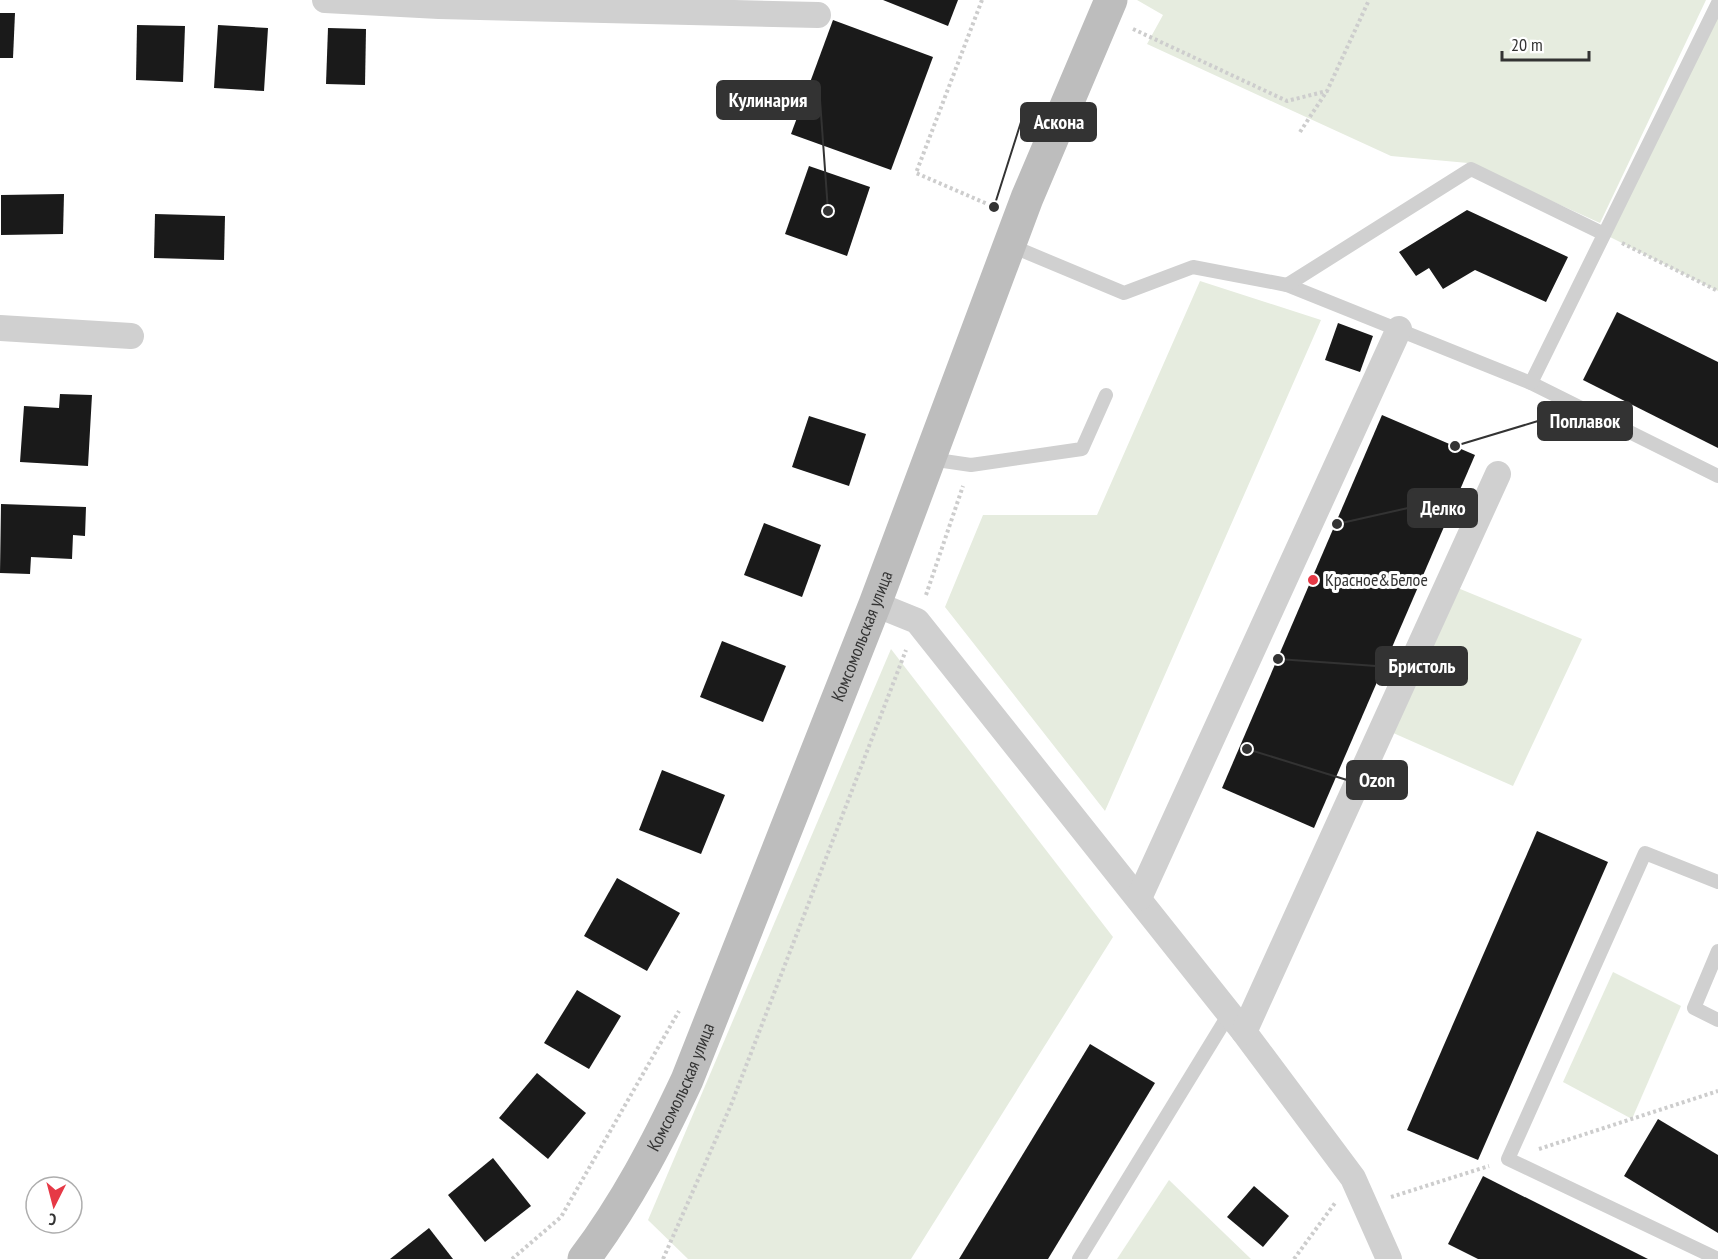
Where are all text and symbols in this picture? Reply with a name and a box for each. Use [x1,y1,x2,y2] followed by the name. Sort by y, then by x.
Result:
[1502,24,1589,62] scale bar
[1511,33,1543,56] text: 20 m
[717,81,820,119] callout: Кулинария
[729,87,807,113] text: Кулинария
[1021,103,1096,141] callout: Аскона
[1033,109,1084,135] text: Аскона
[1538,402,1632,440] callout: Поплавок
[1550,408,1621,434] text: Поплавок
[1408,489,1477,527] callout: Делко
[1420,495,1466,521] text: Делко
[826,567,897,705] street label: Комсомольская улица
[1325,568,1428,591] place label: Красное&Белое
[1306,573,1320,587] marker: Красное&Белое
[1376,647,1467,685] callout: Бристоль
[1388,653,1456,679] text: Бристоль
[1347,761,1407,799] callout: Ozon
[1359,767,1395,793] text: Ozon
[642,1019,719,1155] street label: Комсомольская улица
[24,1175,84,1235] north arrow
[47,1210,57,1230] text: С

